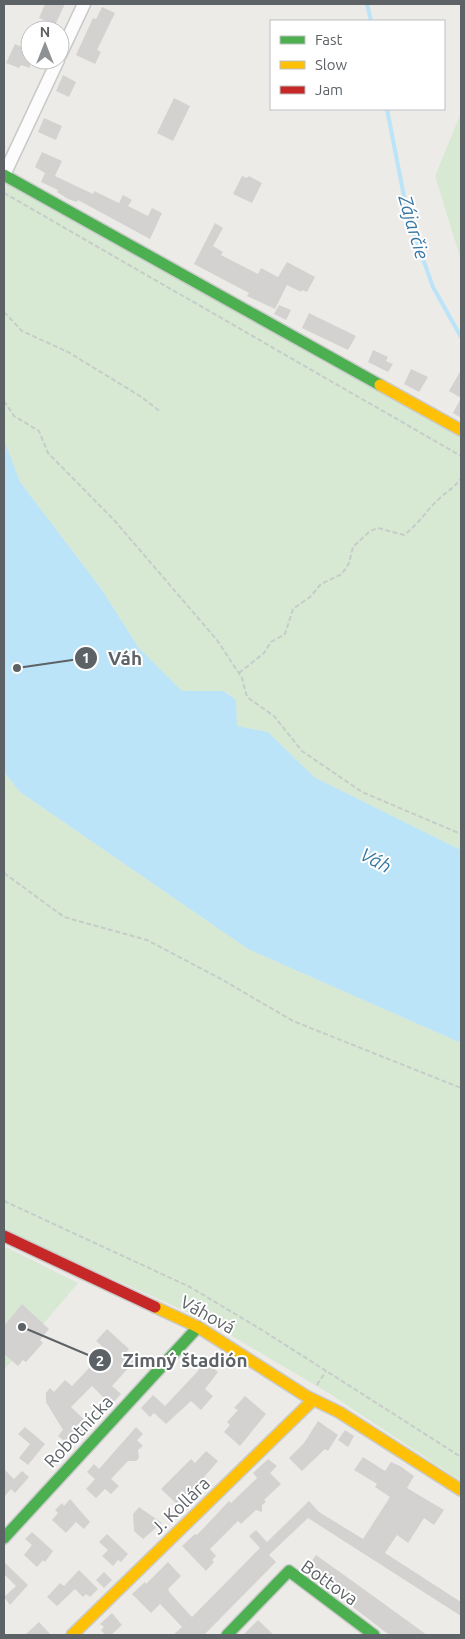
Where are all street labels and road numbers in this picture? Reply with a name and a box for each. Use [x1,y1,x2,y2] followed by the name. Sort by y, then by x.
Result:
[177,1291,239,1337] street label: Váhová
[40,1391,116,1471] street label: Robotnícka
[147,1472,213,1538] street label: J. Kollára
[298,1555,362,1609] street label: Bottova

